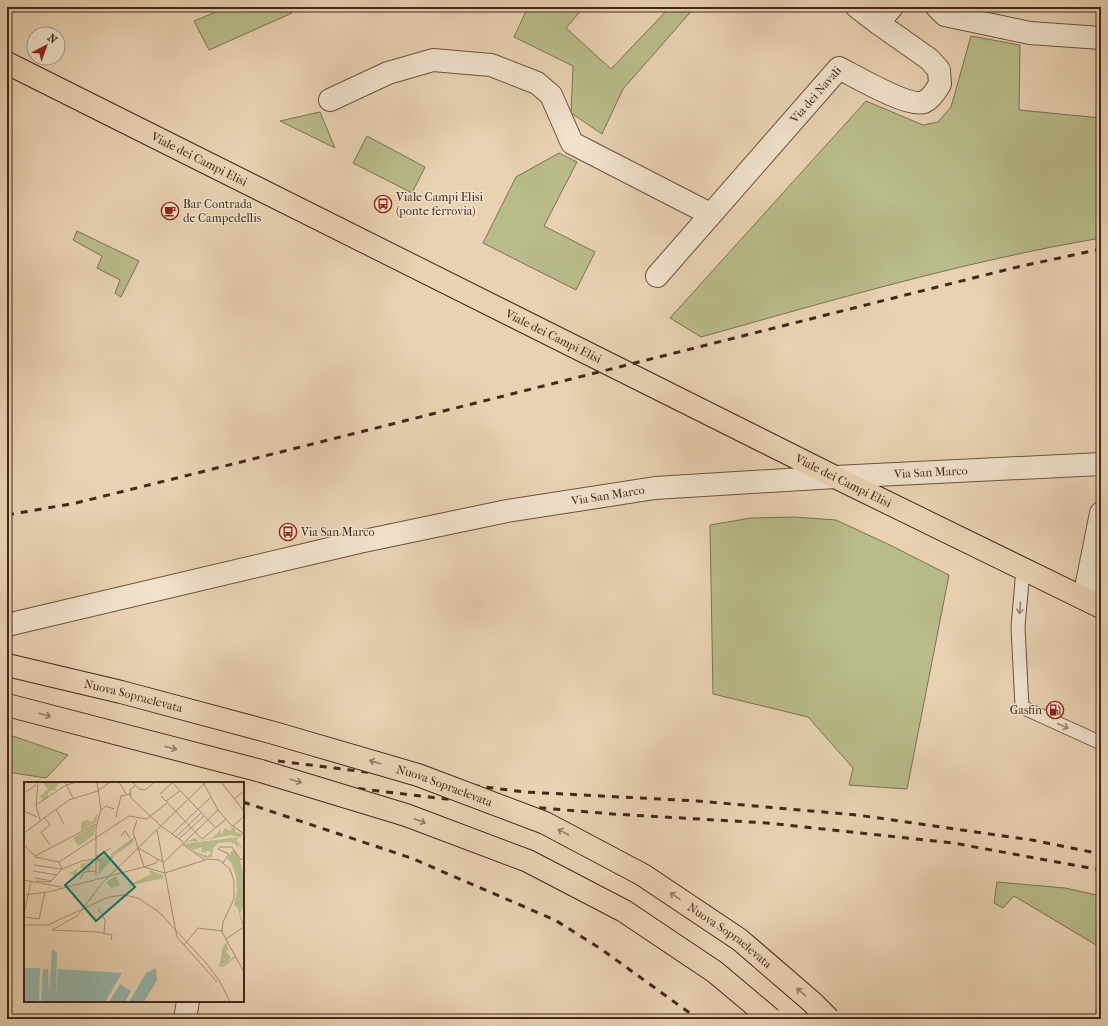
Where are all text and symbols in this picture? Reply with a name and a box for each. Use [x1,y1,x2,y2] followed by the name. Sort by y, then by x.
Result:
[26,26,66,66] north arrow
[45,31,60,47] text: N
[787,63,845,127] street label: Via dei Navali
[148,129,250,189] street label: Viale dei Campi Elisi
[395,190,483,218] place label: Viale Campi Elisi (ponte ferrovia)
[373,194,393,214] bus stop icon: Viale Campi Elisi (ponte ferrovia)
[183,197,262,225] place label: Bar Contrada de Campedellis
[160,201,180,221] cafe icon: Bar Contrada de Campedellis
[502,306,604,366] street label: Viale dei Campi Elisi
[792,451,894,511] street label: Viale dei Campi Elisi
[893,464,968,481] street label: Via San Marco
[569,483,645,508] street label: Via San Marco
[278,522,298,542] bus stop icon: Via San Marco
[300,525,375,539] place label: Via San Marco
[1016,601,1023,614] one-way arrow
[83,676,185,715] street label: Nuova Sopraelevata
[1045,700,1065,720] fuel station icon: Gasfin
[1010,703,1042,717] place label: Gasfin
[38,712,51,719] one-way arrow
[1056,723,1068,730] one-way arrow
[164,744,177,752] one-way arrow
[369,758,382,765] one-way arrow
[395,762,495,810] street label: Nuova Sopraelevata
[289,778,302,785] one-way arrow
[24,782,244,1002] inset map
[414,817,426,825] one-way arrow
[557,828,569,835] one-way arrow
[670,892,681,900] one-way arrow
[685,900,775,971] street label: Nuova Sopraelevata
[795,987,806,996] one-way arrow

